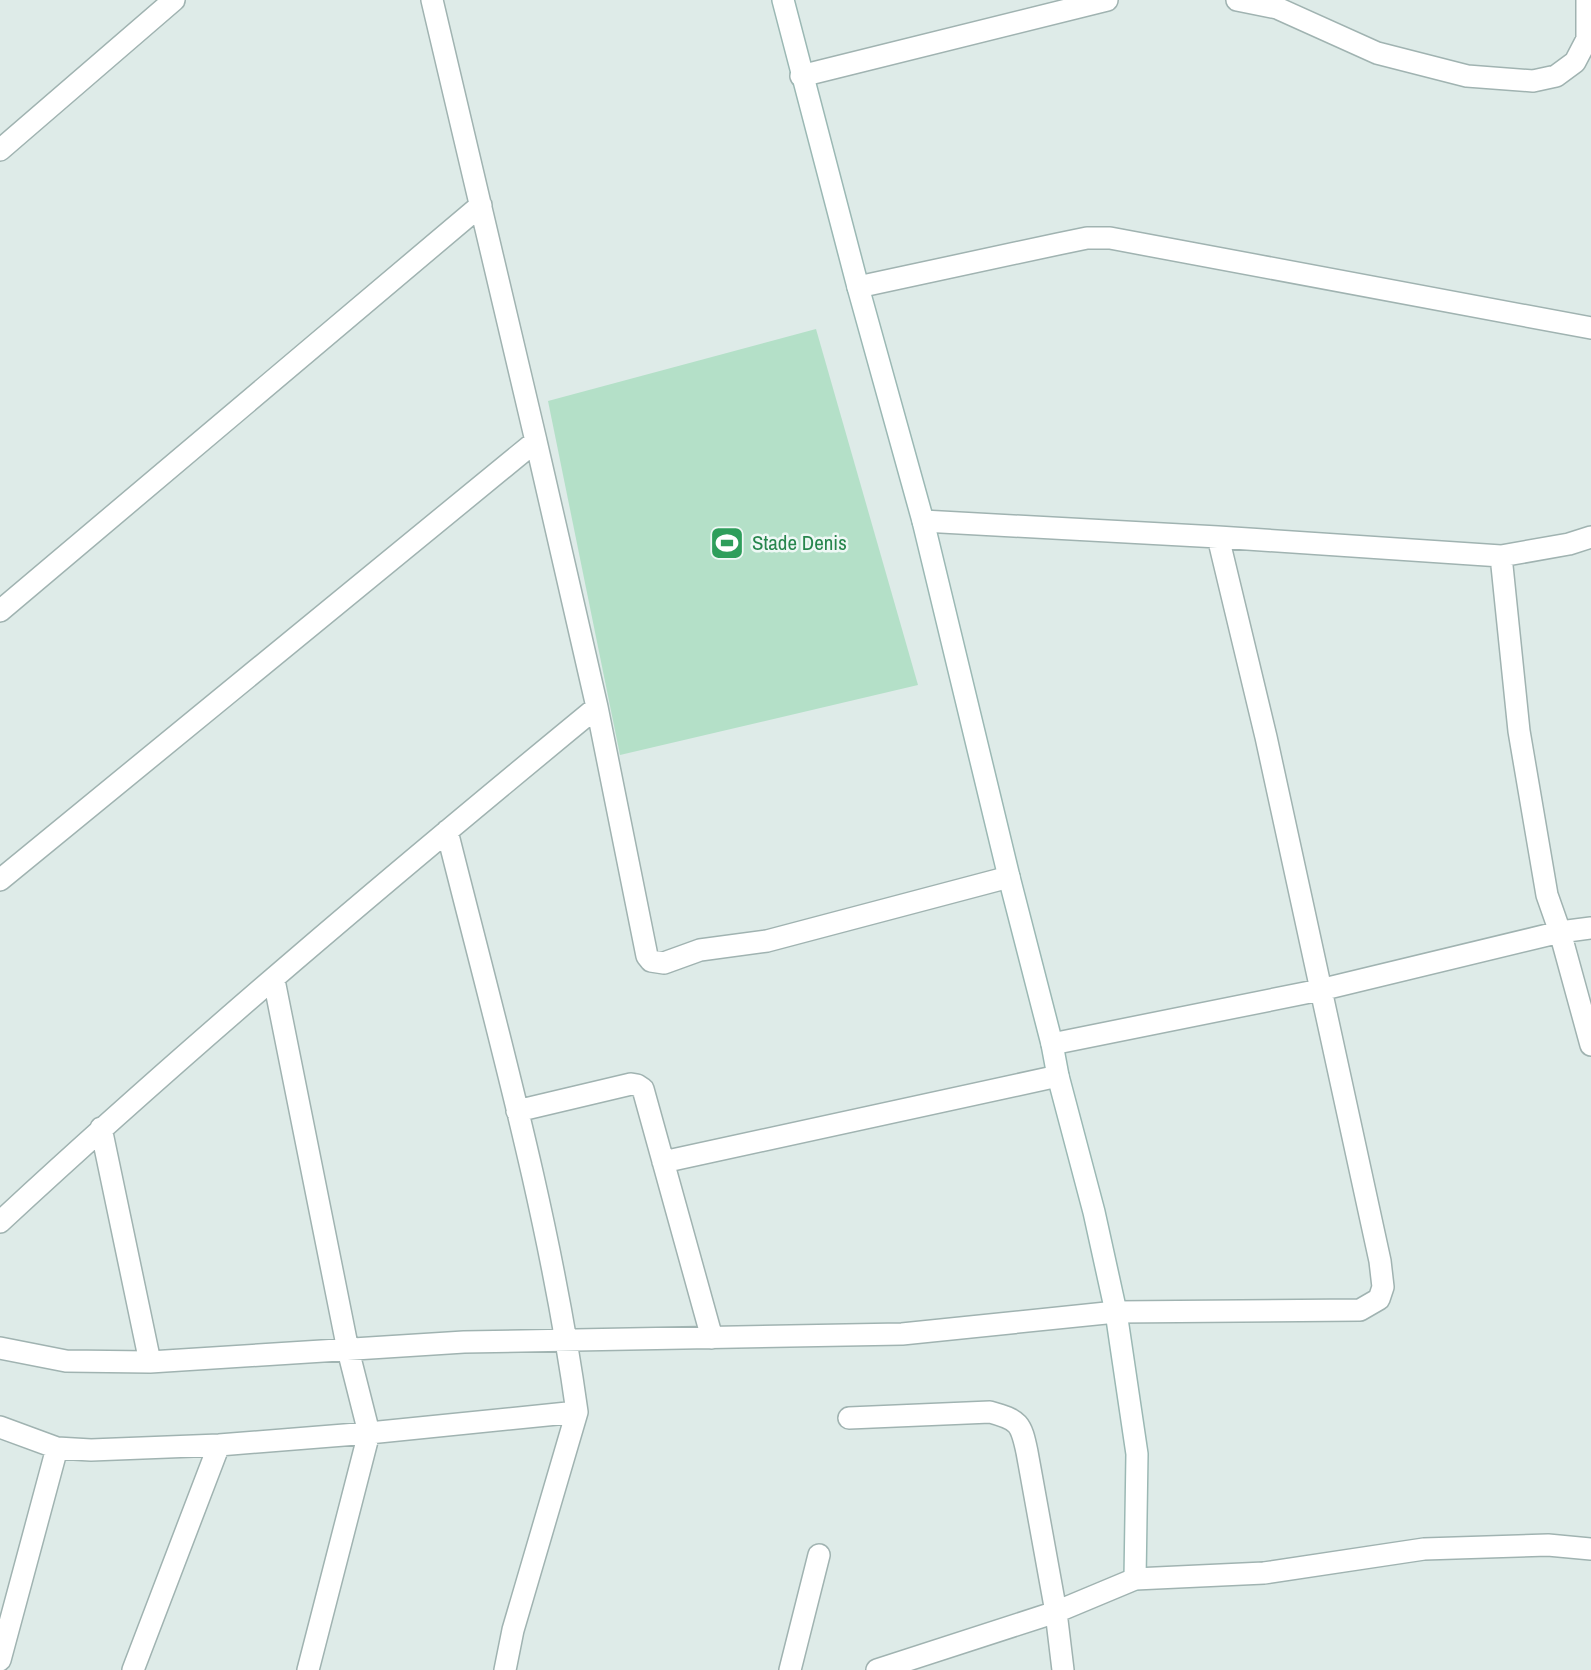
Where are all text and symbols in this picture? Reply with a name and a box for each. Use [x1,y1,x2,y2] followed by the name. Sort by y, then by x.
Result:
[708,524,746,562] sports icon: Stade Denis
[752,528,847,557] place label: Stade Denis

